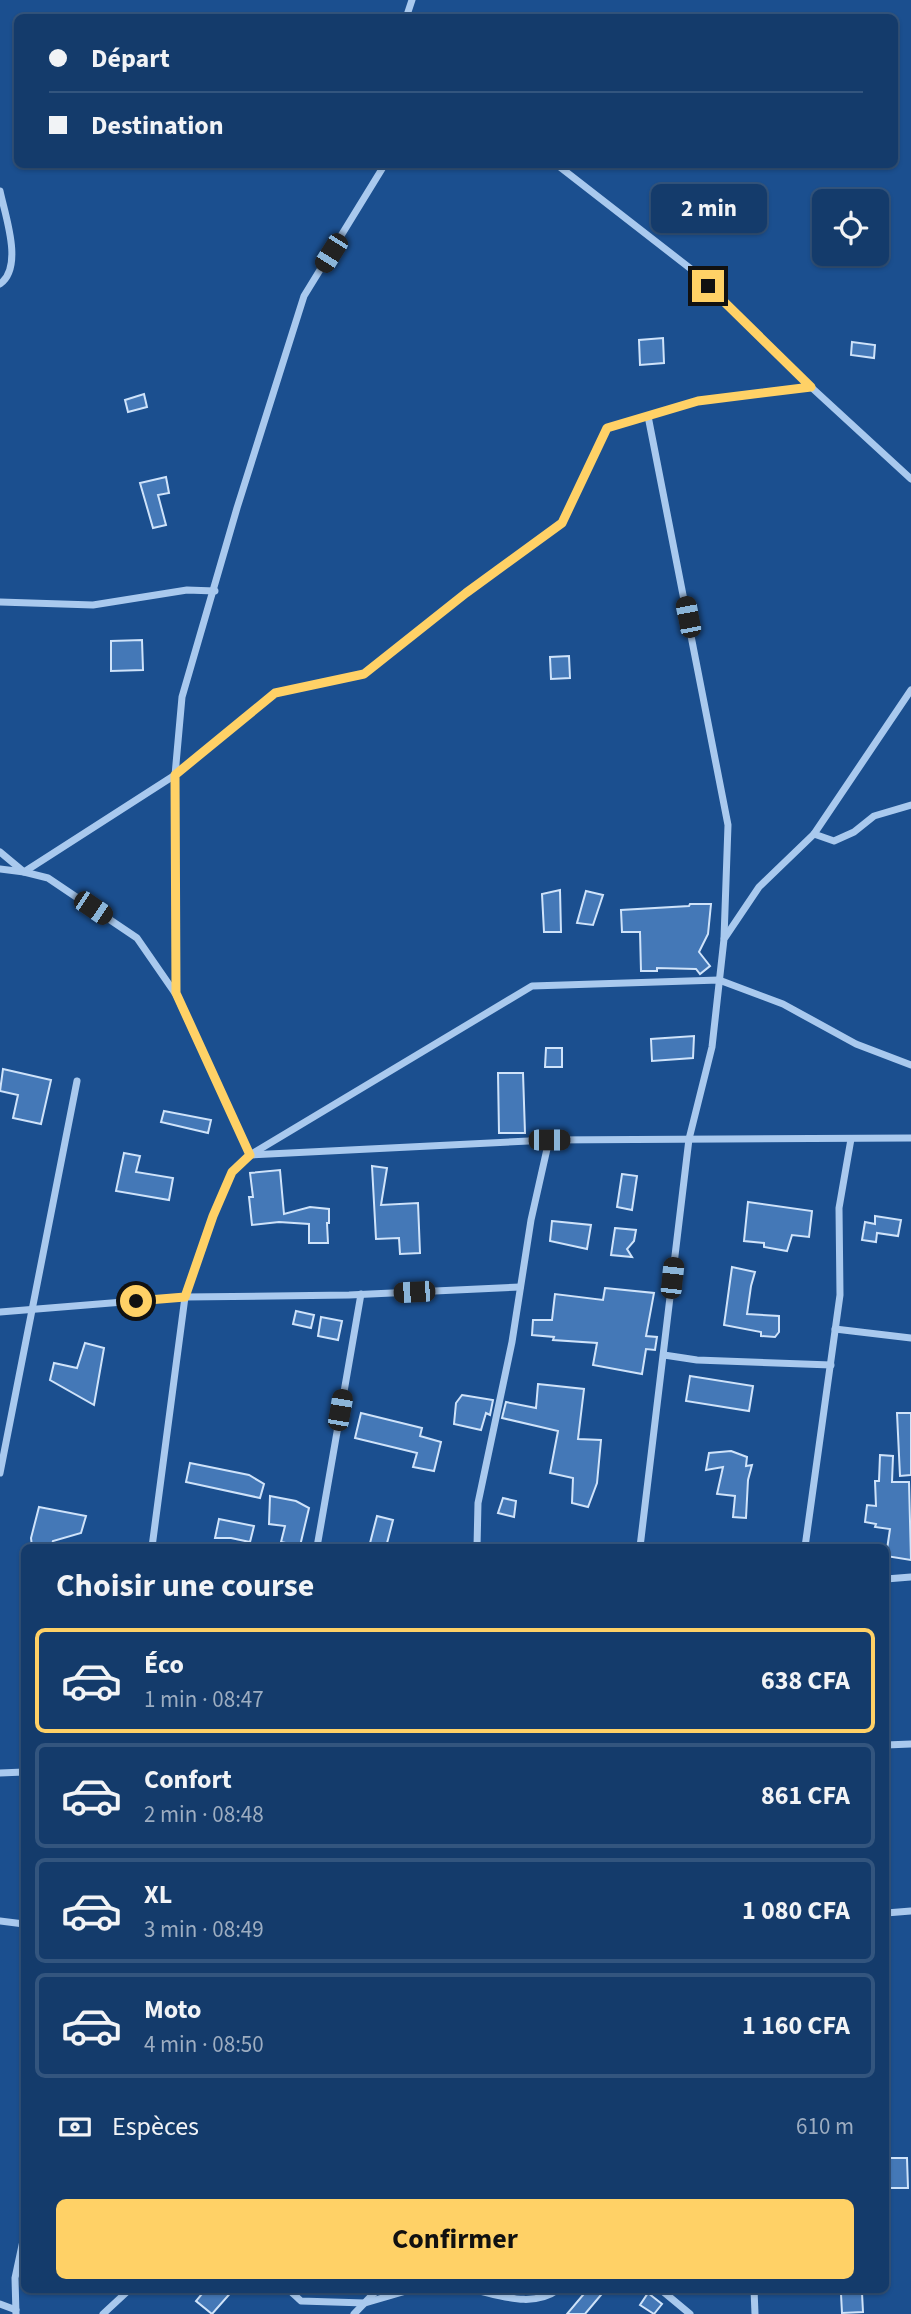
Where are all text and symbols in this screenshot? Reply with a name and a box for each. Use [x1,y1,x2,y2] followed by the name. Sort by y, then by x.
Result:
[91,40,170,77] text: Départ
[91,107,224,144] text: Destination
[650,184,766,233] callout: 2 min
[812,189,889,266] map controls
[812,189,889,266] button: locate
[681,192,737,225] text: 2 min
[311,230,352,276] car
[692,270,724,302] route end
[674,594,703,640] car
[70,888,117,928] car
[529,1130,571,1151] car
[660,1256,685,1300] car
[393,1280,436,1304] car
[120,1285,152,1317] route start
[327,1387,354,1433] car
[56,1563,314,1609] text: Choisir une course
[144,1646,184,1683] text: Éco
[60,1649,123,1712] icon: car
[761,1662,850,1699] text: 638 CFA
[144,1683,264,1716] text: 1 min · 08:47
[144,1761,232,1798] text: Confort
[60,1764,123,1827] icon: car
[761,1777,850,1814] text: 861 CFA
[144,1798,264,1831] text: 2 min · 08:48
[144,1876,172,1913] text: XL
[60,1879,123,1942] icon: car
[742,1892,850,1929] text: 1 080 CFA
[144,1913,264,1946] text: 3 min · 08:49
[144,1991,201,2028] text: Moto
[60,1994,123,2057] icon: car
[742,2007,850,2044] text: 1 160 CFA
[144,2028,264,2061] text: 4 min · 08:50
[56,2108,94,2146] icon: cash
[112,2108,199,2145] text: Espèces
[796,2110,854,2143] text: 610 m
[56,2199,854,2279] button: Confirmer

